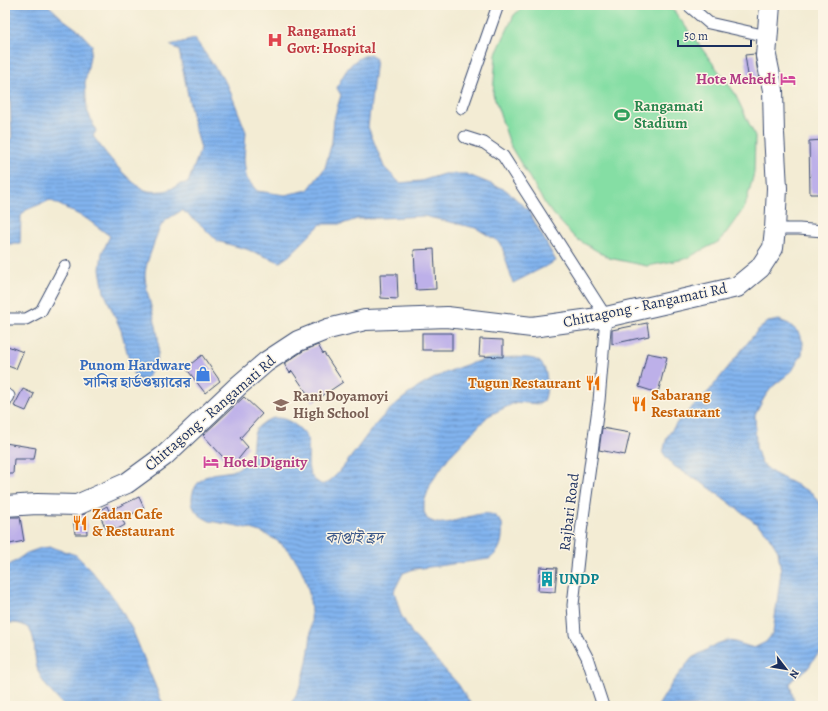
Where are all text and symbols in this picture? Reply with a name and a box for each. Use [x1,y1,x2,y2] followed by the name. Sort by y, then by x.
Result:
[287,21,376,58] place label: Rangamati Govt: Hospital
[678,22,751,48] scale bar
[684,28,708,44] text: 50 m
[266,31,284,49] hospital icon: Rangamati Govt: Hospital
[696,69,777,89] place label: Hote Mehedi
[779,70,797,88] hotel icon: Hote Mehedi
[634,96,704,133] place label: Rangamati Stadium
[613,106,631,124] sports icon: Rangamati Stadium
[561,278,730,332] street label: Chittagong - Rangamati Rd
[140,350,280,475] street label: Chittagong - Rangamati Rd
[79,355,192,392] place label: Punom Hardware সানির হার্ডওয়্যারের
[194,365,212,383] shop icon: Punom Hardware সানির হার্ডওয়্যারের
[468,373,581,393] place label: Tugun Restaurant
[584,374,602,392] restaurant icon: Tugun Restaurant
[651,385,720,422] place label: Sabarang Restaurant
[293,386,389,423] place label: Rani Doyamoyi High School
[630,395,648,413] restaurant icon: Sabarang Restaurant
[272,396,290,414] school or university icon: Rani Doyamoyi High School
[223,452,308,472] place label: Hotel Dignity
[202,453,220,471] hotel icon: Hotel Dignity
[554,471,584,552] street label: Rajbari Road
[92,504,175,541] place label: Zadan Cafe & Restaurant
[71,514,89,532] restaurant icon: Zadan Cafe & Restaurant
[325,527,386,549] water label: কাপ্তাই হ্রদ
[559,569,599,589] place label: UNDP
[538,570,556,588] building icon: UNDP
[766,649,806,689] north arrow
[786,667,803,681] text: N

